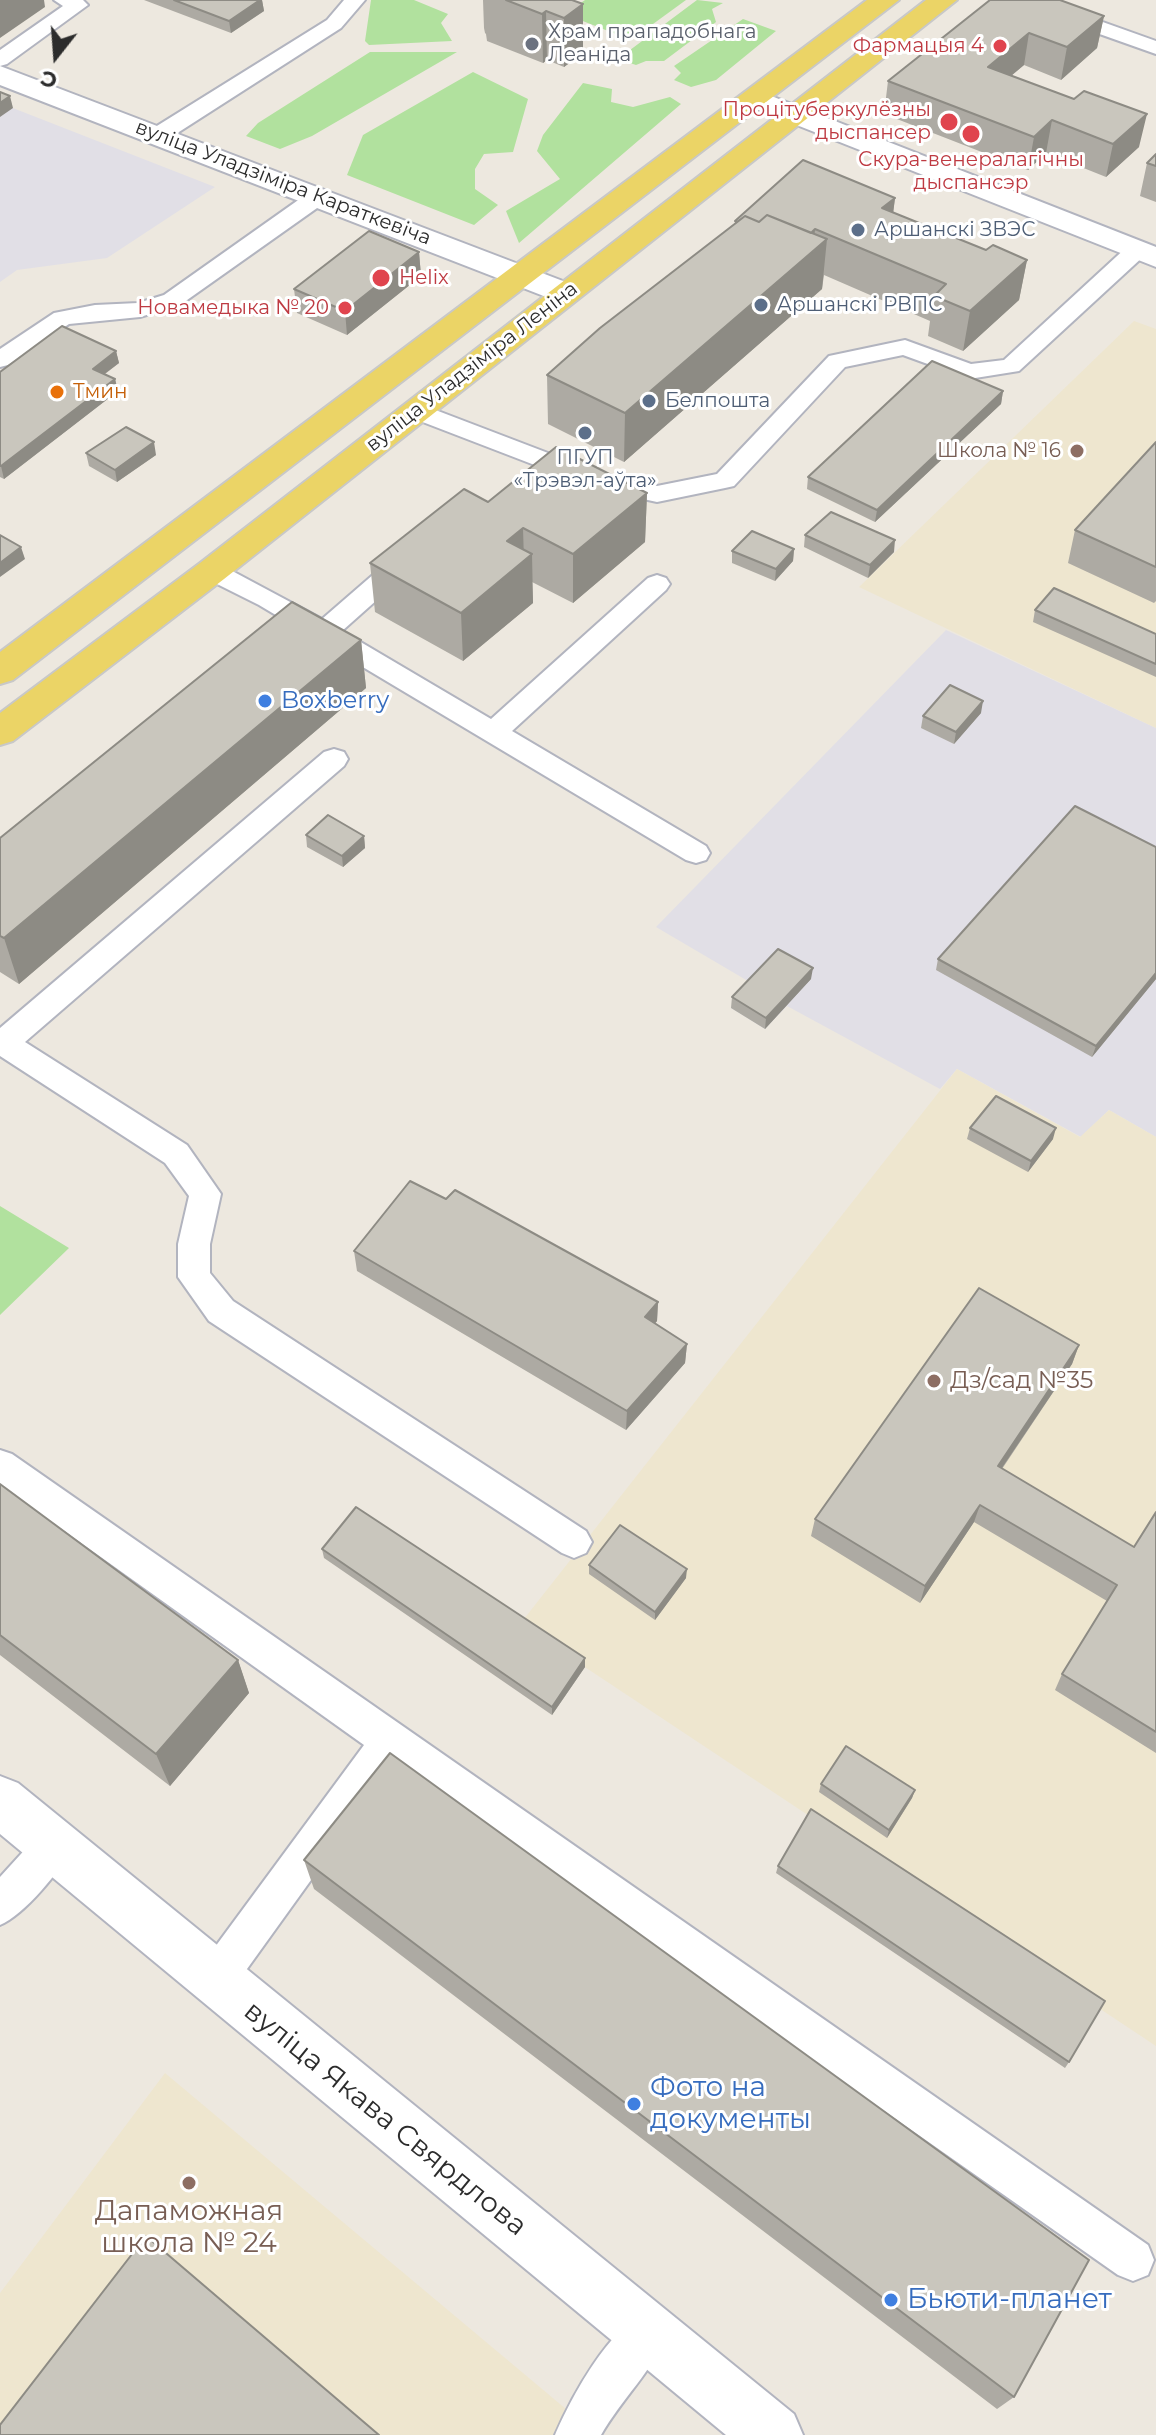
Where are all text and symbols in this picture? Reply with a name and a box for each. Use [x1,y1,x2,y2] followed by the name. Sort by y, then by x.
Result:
[16,16,96,96] north arrow
[548,20,756,67] place label: Храм прападобнага Леаніда
[853,34,984,58] place label: Фармацыя 4
[523,35,541,53] marker: Храм прападобнага Леаніда
[991,37,1009,55] marker: Фармацыя 4
[37,64,60,95] text: С
[722,98,931,145] place label: Процітуберкулёзны дыспансер
[938,111,960,133] marker: Процітуберкулёзны дыспансер
[132,115,434,251] street label: вуліца Уладзіміра Караткевіча
[960,123,982,145] marker: Скура-венералагічны дыспансэр
[858,148,1084,195] place label: Скура-венералагічны дыспансэр
[874,218,1035,242] place label: Аршанскі ЗВЭС
[849,221,867,239] marker: Аршанскі ЗВЭС
[399,266,449,290] place label: Helix
[370,267,392,289] marker: Helix
[361,277,583,457] street label: вуліца Уладзіміра Леніна
[777,293,943,317] place label: Аршанскі РВПС
[137,296,329,320] place label: Новамедыка № 20
[752,296,770,314] marker: Аршанскі РВПС
[336,299,354,317] marker: Новамедыка № 20
[73,380,128,404] place label: Тмин
[48,383,66,401] marker: Тмин
[665,389,770,413] place label: Белпошта
[640,392,658,410] marker: Белпошта
[576,424,594,442] marker: ПГУП «Трэвэл-аўта»
[937,439,1061,463] place label: Школа № 16
[1068,442,1086,460] marker: Школа № 16
[513,446,657,493] place label: ПГУП «Трэвэл-аўта»
[281,687,389,715] place label: Boxberry
[256,692,274,710] marker: Boxberry
[950,1367,1093,1395] place label: Дз/сад №35
[925,1372,943,1390] marker: Дз/сад №35
[237,1995,533,2243] street label: вуліца Якава Свярдлова
[650,2071,811,2137] place label: Фото на документы
[625,2095,643,2113] marker: Фото на документы
[180,2174,198,2192] marker: Дапаможная школа № 24
[95,2195,283,2261] place label: Дапаможная школа № 24
[907,2283,1112,2317] place label: Бьюти-планет
[882,2291,900,2309] marker: Бьюти-планет

